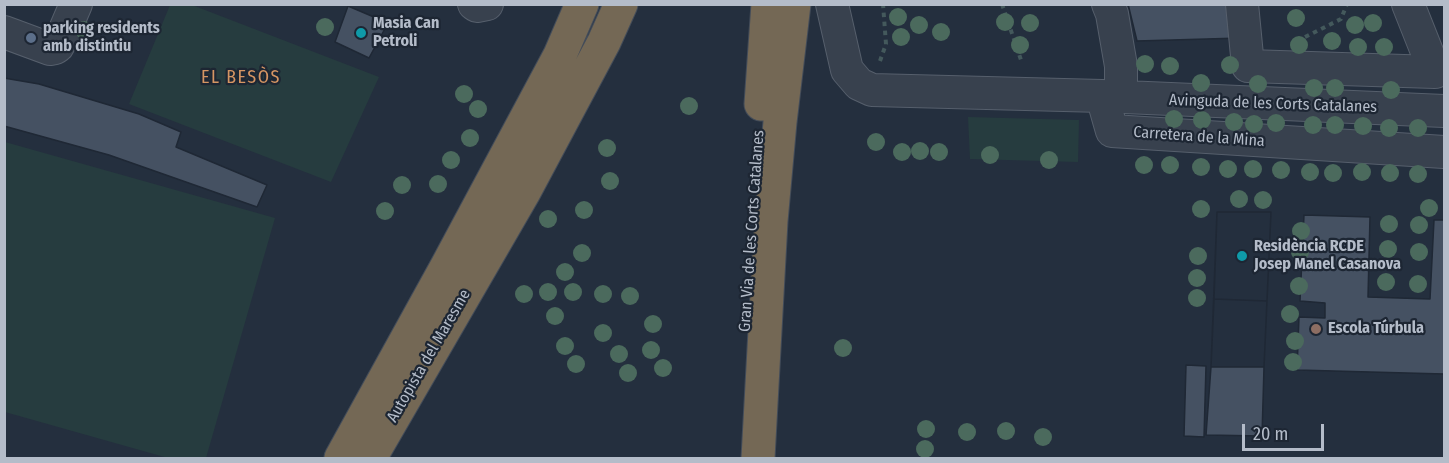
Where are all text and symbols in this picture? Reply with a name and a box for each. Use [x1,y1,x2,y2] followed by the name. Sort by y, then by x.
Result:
[373,14,439,52] place label: Masia Can Petroli
[43,19,160,57] place label: parking residents amb distintiu
[354,26,368,40] marker: Masia Can Petroli
[24,31,38,45] marker: parking residents amb distintiu
[201,67,281,89] district label: EL BESÒS
[1169,91,1377,117] street label: Avinguda de les Corts Catalanes
[1133,123,1265,151] street label: Carretera de la Mina
[735,129,769,333] street label: Gran Via de les Corts Catalanes
[1254,237,1401,275] place label: Residència RCDE Josep Manel Casanova
[1235,249,1249,263] marker: Residència RCDE Josep Manel Casanova
[383,286,475,426] street label: Autopista del Maresme
[1328,319,1424,339] place label: Escola Túrbula
[1309,322,1323,336] marker: Escola Túrbula
[1245,412,1328,450] scale bar
[1253,423,1288,445] text: 20 m

